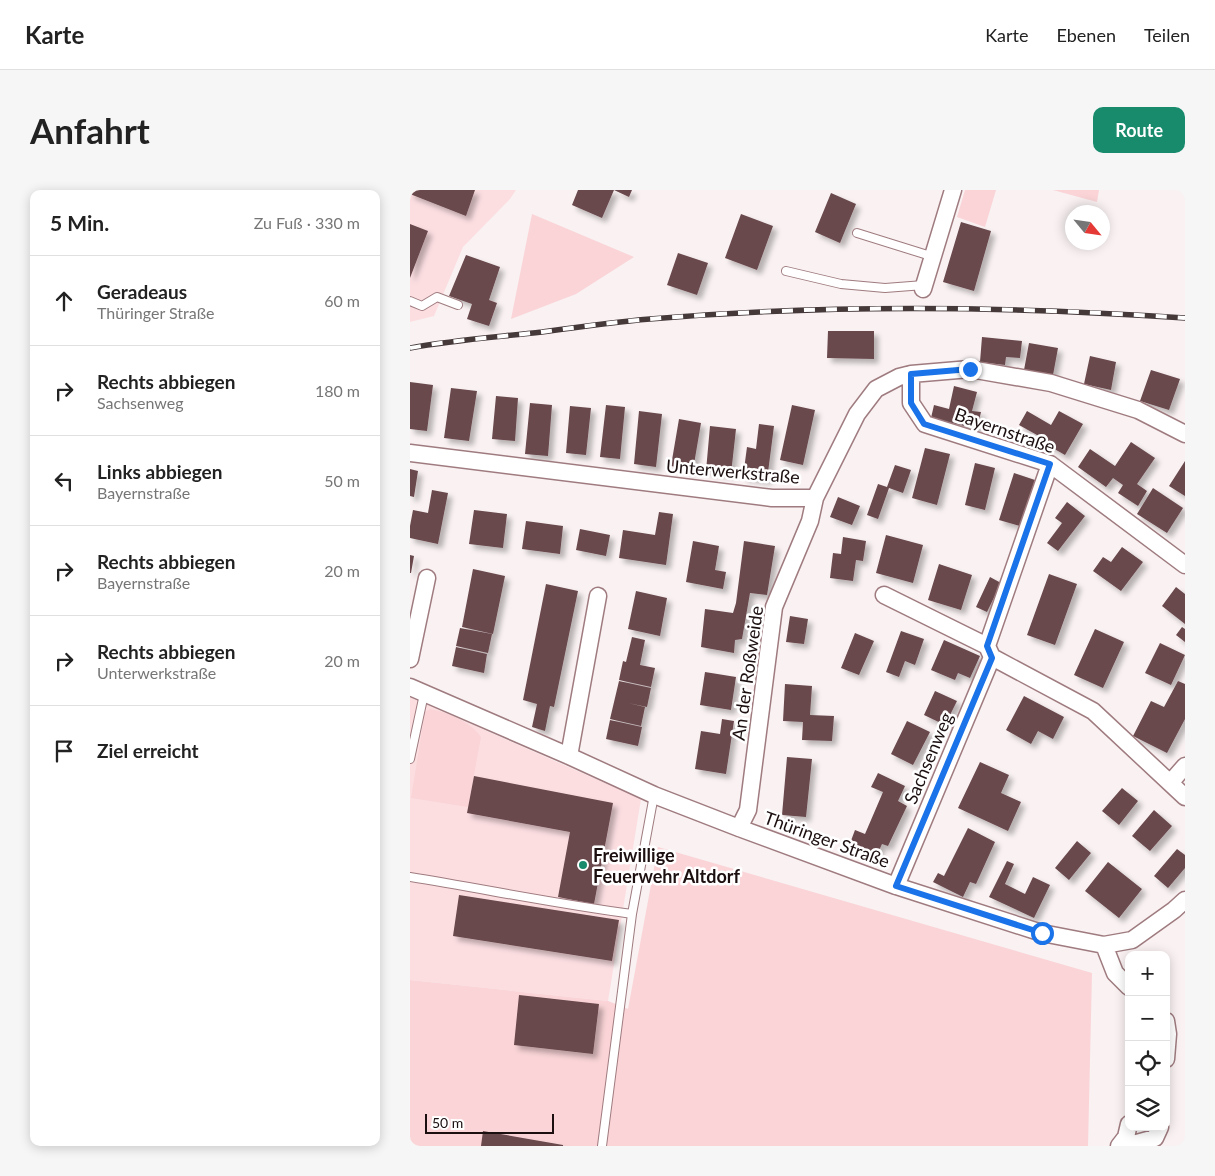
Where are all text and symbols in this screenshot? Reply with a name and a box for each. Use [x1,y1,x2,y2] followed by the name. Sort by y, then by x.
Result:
[25,20,84,49] text: Karte
[985,24,1028,46] text: Karte
[1056,24,1116,46] text: Ebenen
[1144,24,1190,46] text: Teilen
[1093,107,1185,153] button: Route
[30,109,150,151] text: Anfahrt
[1065,205,1110,250] north arrow
[50,210,109,235] text: 5 Min.
[254,213,360,232] text: Zu Fuß · 330 m
[97,280,187,303] text: Geradeaus
[50,287,78,315] icon: ahead
[324,291,360,310] text: 60 m
[97,303,214,322] text: Thüringer Straße
[959,358,982,381] route end
[97,370,235,393] text: Rechts abbiegen
[50,377,78,405] icon: right
[315,381,360,400] text: 180 m
[97,393,184,412] text: Sachsenweg
[952,403,1058,457] street label: Bayernstraße
[665,454,801,488] street label: Unterwerkstraße
[97,460,222,483] text: Links abbiegen
[50,467,78,495] icon: left
[324,471,360,490] text: 50 m
[97,483,190,502] text: Bayernstraße
[97,550,235,573] text: Rechts abbiegen
[50,557,78,585] icon: right
[324,561,360,580] text: 20 m
[97,573,190,592] text: Bayernstraße
[727,604,767,742] street label: An der Roßweide
[97,640,235,663] text: Rechts abbiegen
[50,647,78,675] icon: right
[324,651,360,670] text: 20 m
[97,663,216,682] text: Unterwerkstraße
[899,709,957,807] street label: Sachsenweg
[50,737,78,765] icon: arrive
[97,739,199,762] text: Ziel erreicht
[761,806,893,872] street label: Thüringer Straße
[593,844,741,887] place label: Freiwillige Feuerwehr Altdorf
[577,859,589,871] marker: Freiwillige Feuerwehr Altdorf
[1031,922,1054,945] route start
[1125,951,1170,1131] map controls
[1125,951,1170,996] button: +
[1125,996,1170,1041] button: −
[1125,1041,1170,1086] button: locate
[1125,1086,1170,1131] button: layers
[425,1111,554,1134] scale bar
[432,1114,463,1131] text: 50 m

